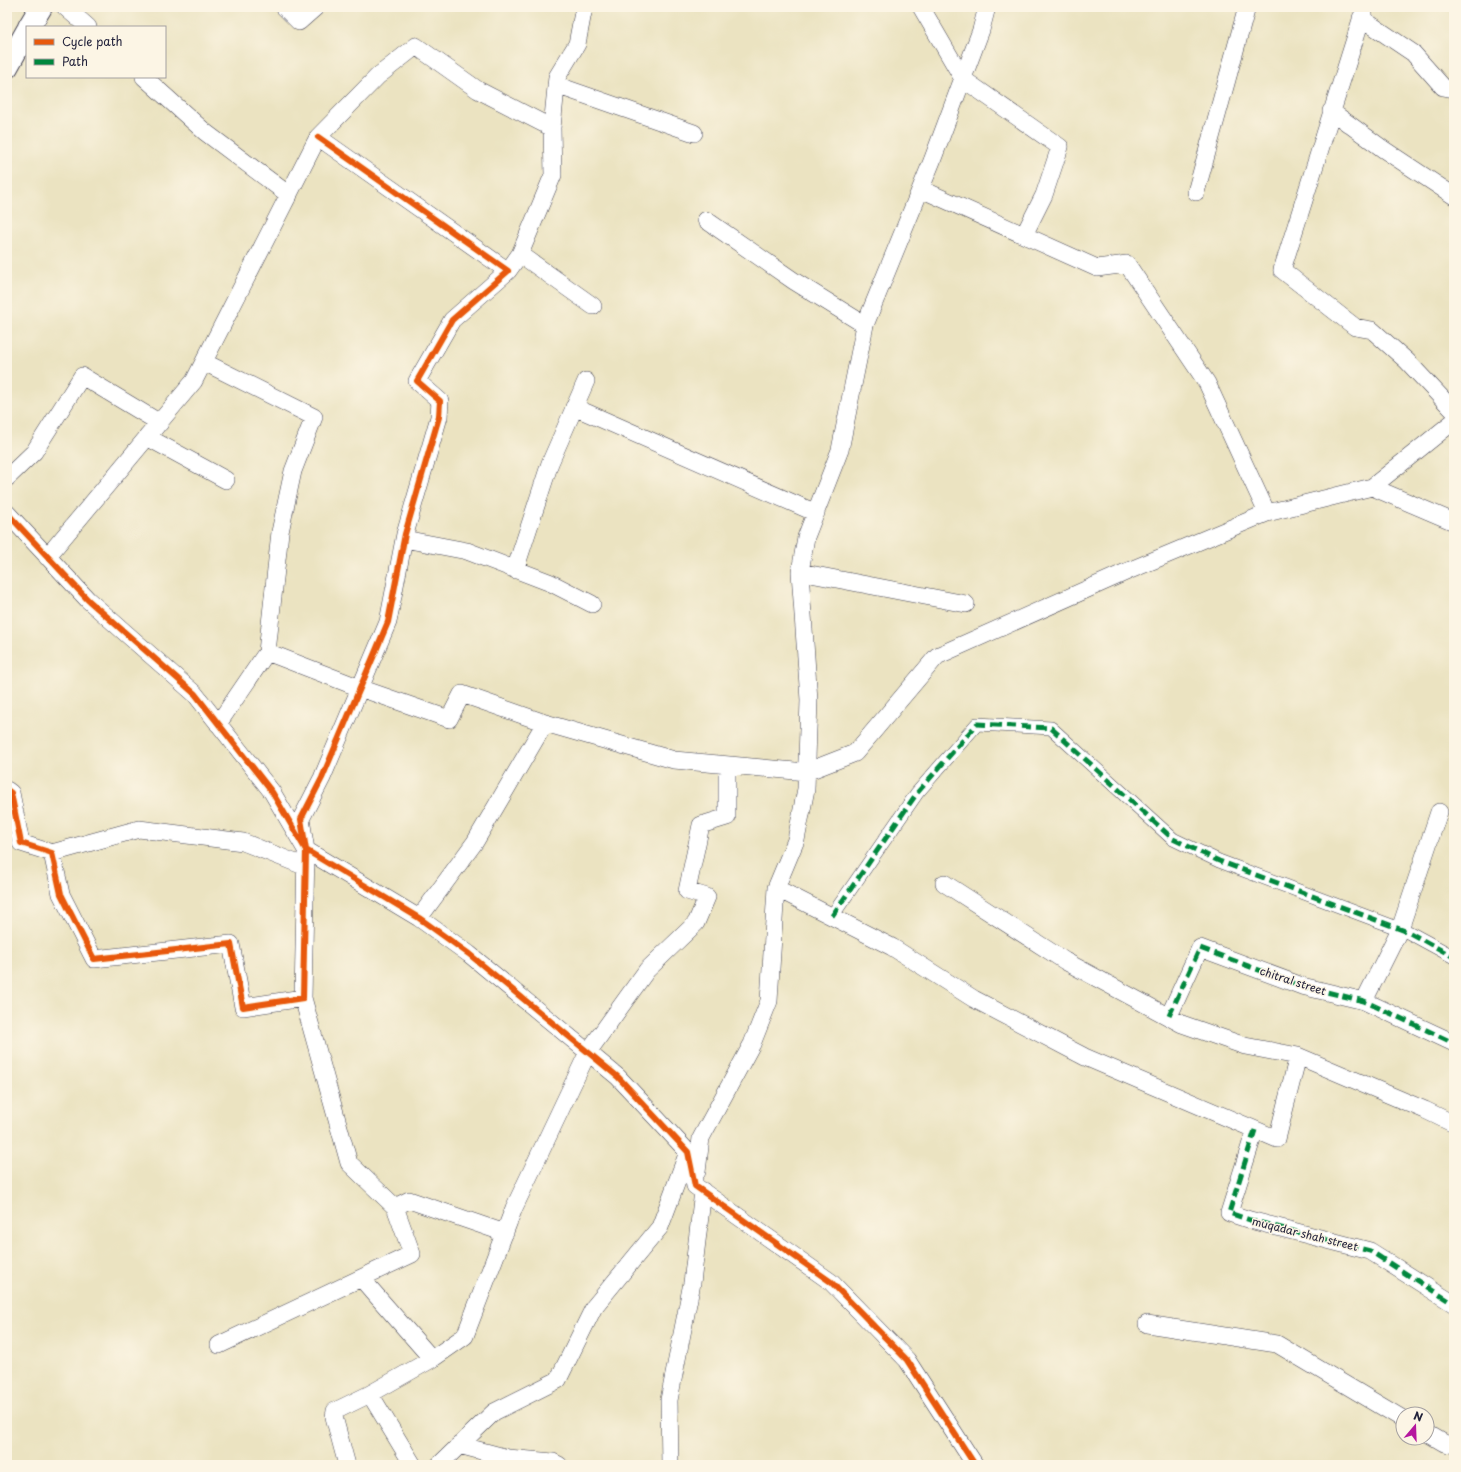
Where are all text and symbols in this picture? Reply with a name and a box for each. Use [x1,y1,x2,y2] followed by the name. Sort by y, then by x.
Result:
[26,26,166,78] legend
[62,32,123,50] text: Cycle path
[62,52,88,70] text: Path
[1258,962,1328,999] street label: chitral street
[1250,1212,1360,1255] street label: muqadar shah street
[1395,1406,1435,1446] north arrow
[1412,1407,1426,1426] text: N

